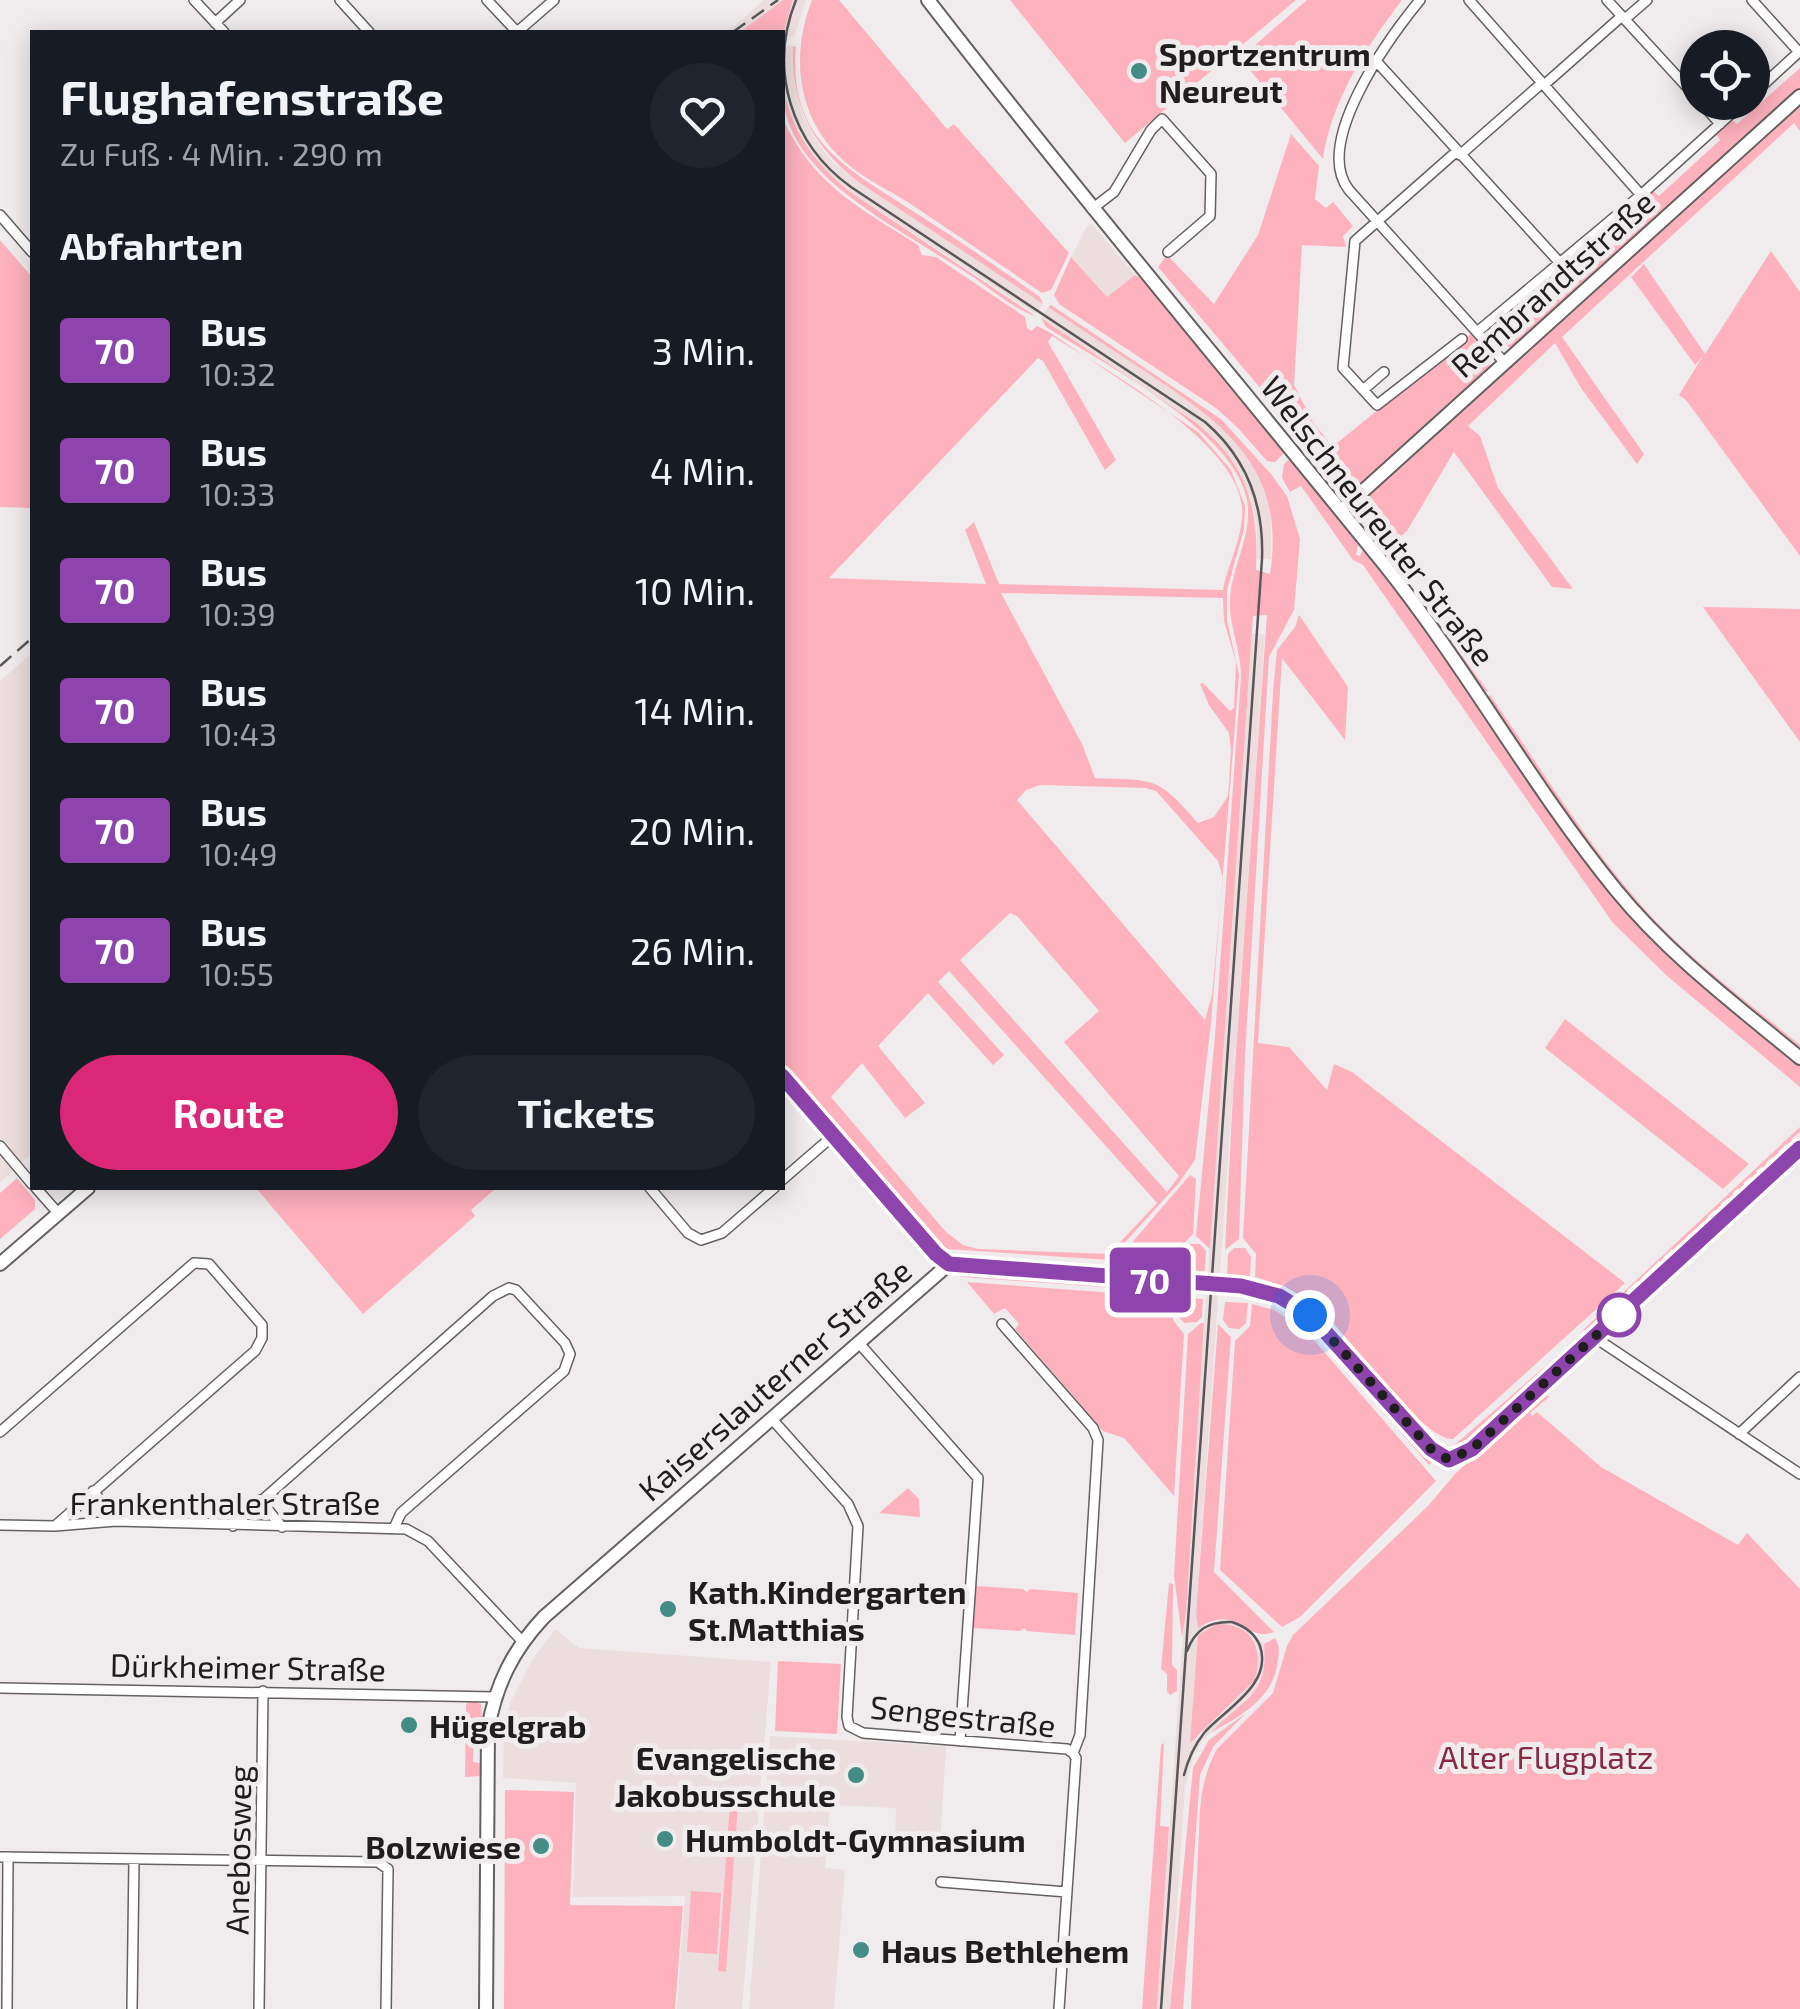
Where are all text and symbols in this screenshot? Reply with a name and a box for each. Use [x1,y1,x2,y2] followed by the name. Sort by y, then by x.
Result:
[1680,30,1770,120] map controls
[1680,30,1770,120] button: locate
[1159,34,1371,109] place label: Sportzentrum Neureut
[1128,60,1150,82] marker: Sportzentrum Neureut
[650,63,755,168] button: heart
[60,67,444,125] text: Flughafenstraße
[60,134,383,172] text: Zu Fuß · 4 Min. · 290 m
[1443,182,1661,384] street label: Rembrandtstraße
[60,222,243,268] text: Abfahrten
[200,308,267,354] text: Bus
[652,327,755,373] text: 3 Min.
[95,329,135,371] text: 70
[200,354,275,392] text: 10:32
[1254,368,1504,672] street label: Welschneureuter Straße
[200,428,267,474] text: Bus
[650,447,755,493] text: 4 Min.
[95,449,135,491] text: 70
[200,474,275,512] text: 10:33
[200,548,267,594] text: Bus
[635,567,755,613] text: 10 Min.
[95,569,135,611] text: 70
[200,594,276,632] text: 10:39
[200,668,267,714] text: Bus
[635,687,755,733] text: 14 Min.
[95,689,135,731] text: 70
[200,714,277,752] text: 10:43
[200,788,267,834] text: Bus
[629,807,755,853] text: 20 Min.
[95,809,135,851] text: 70
[200,834,278,872] text: 10:49
[200,908,267,954] text: Bus
[630,927,755,973] text: 26 Min.
[95,929,135,971] text: 70
[200,954,274,992] text: 10:55
[60,1055,398,1170] button: Route
[418,1055,755,1170] button: Tickets
[1105,1248,1195,1312] line badge: 70
[630,1250,918,1508] street label: Kaiserslauterner Straße
[1130,1259,1170,1301] text: 70
[1285,1290,1335,1340] your location
[1598,1294,1640,1336] unlabelled marker
[70,1483,380,1521] street label: Frankenthaler Straße
[688,1572,967,1647] place label: Kath.Kindergarten St.Matthias
[657,1598,679,1620] marker: Kath.Kindergarten St.Matthias
[110,1645,386,1687] street label: Dürkheimer Straße
[868,1686,1058,1744] street label: Sengestraße
[429,1706,586,1744] place label: Hügelgrab
[398,1714,420,1736] marker: Hügelgrab
[1439,1737,1653,1775] park label: Alter Flugplatz
[615,1738,836,1813] place label: Evangelische Jakobusschule
[845,1764,867,1786] marker: Evangelische Jakobusschule
[217,1765,257,1935] street label: Anebosweg
[685,1820,1026,1859] place label: Humboldt-Gymnasium
[365,1827,521,1865] place label: Bolzwiese
[654,1828,676,1850] marker: Humboldt-Gymnasium
[530,1835,552,1857] marker: Bolzwiese
[881,1931,1129,1969] place label: Haus Bethlehem
[850,1939,872,1961] marker: Haus Bethlehem

